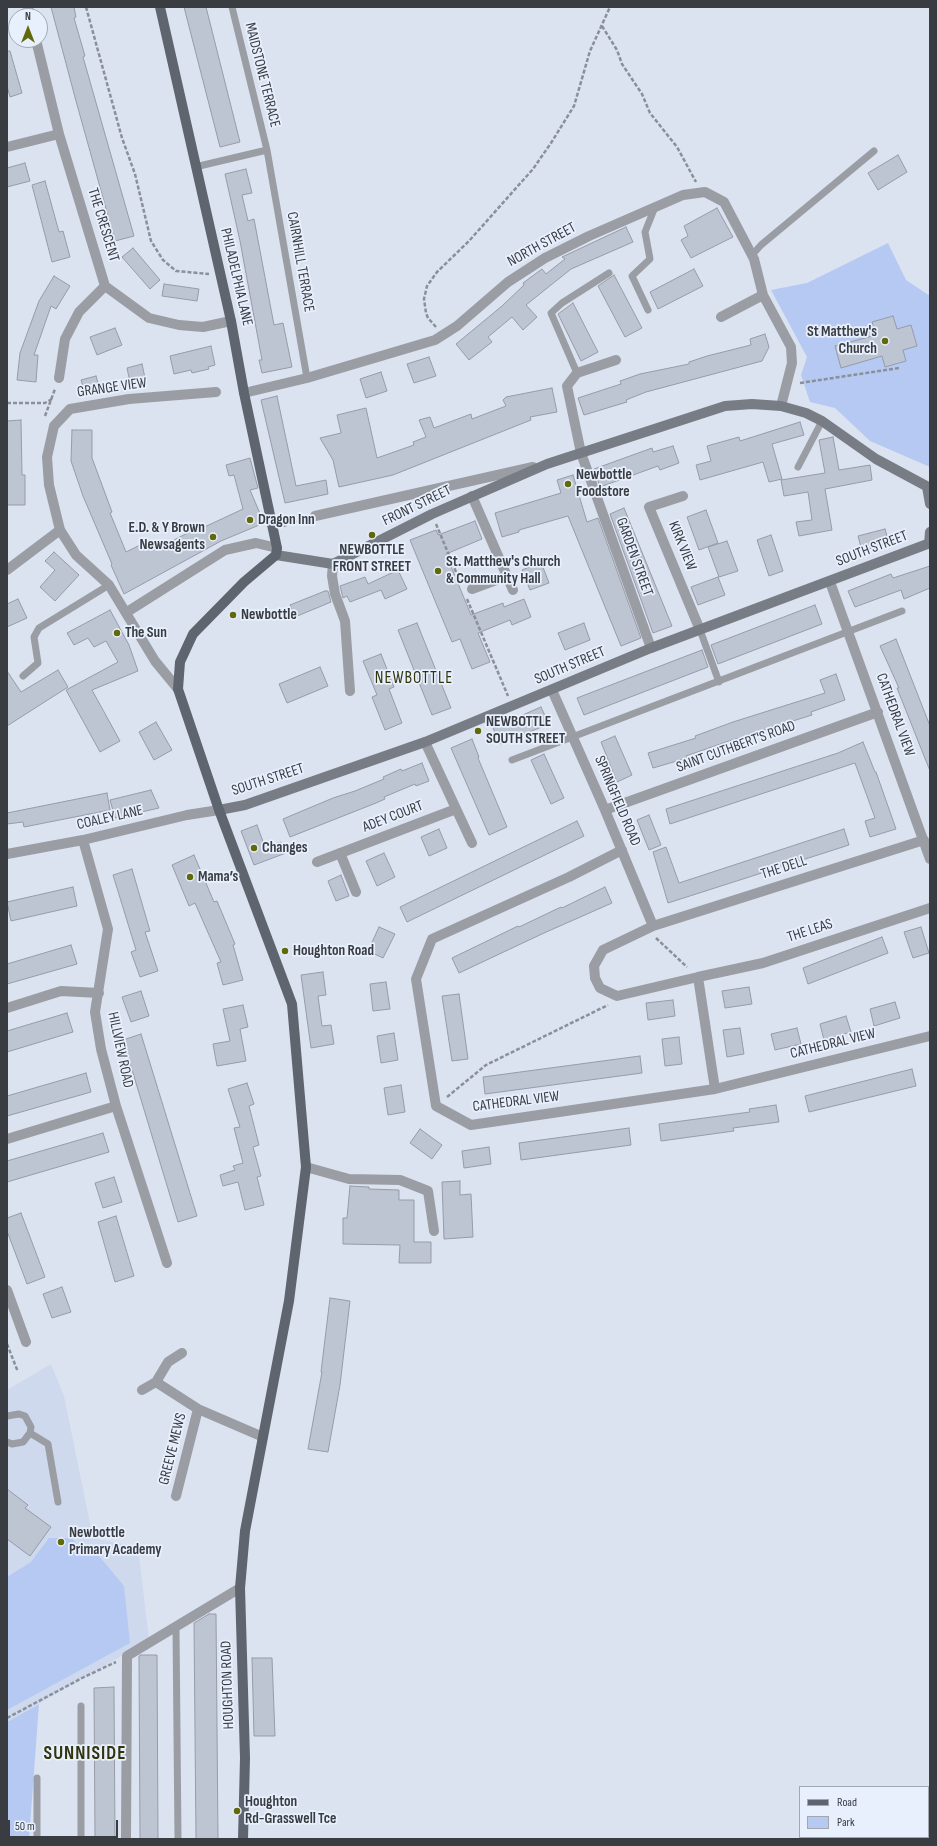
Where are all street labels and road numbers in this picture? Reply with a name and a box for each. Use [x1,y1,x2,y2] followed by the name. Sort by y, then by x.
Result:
[240,21,284,129] street label: MAIDSTONE TERRACE
[83,186,123,264] street label: THE CRESCENT
[282,211,318,313] street label: CAIRNHILL TERRACE
[505,219,579,271] street label: NORTH STREET
[216,226,256,328] street label: PHILADELPHIA LANE
[76,374,148,402] street label: GRANGE VIEW
[380,482,454,530] street label: FRONT STREET
[611,515,657,599] street label: GARDEN STREET
[664,519,700,573] street label: KIRK VIEW
[834,527,910,571] street label: SOUTH STREET
[532,643,608,689] street label: SOUTH STREET
[872,671,918,759] street label: CATHEDRAL VIEW
[674,717,798,777] street label: SAINT CUTHBERT'S ROAD
[590,753,644,849] street label: SPRINGFIELD ROAD
[230,760,306,800] street label: SOUTH STREET
[360,797,426,837] street label: ADEY COURT
[75,802,145,834] street label: COALEY LANE
[759,852,809,884] street label: THE DELL
[785,915,835,947] street label: THE LEAS
[103,1010,137,1090] street label: HILLVIEW ROAD
[788,1025,878,1063] street label: CATHEDRAL VIEW
[472,1088,560,1116] street label: CATHEDRAL VIEW
[155,1411,191,1487] street label: GREEVE MEWS
[217,1640,239,1730] street label: HOUGHTON ROAD

